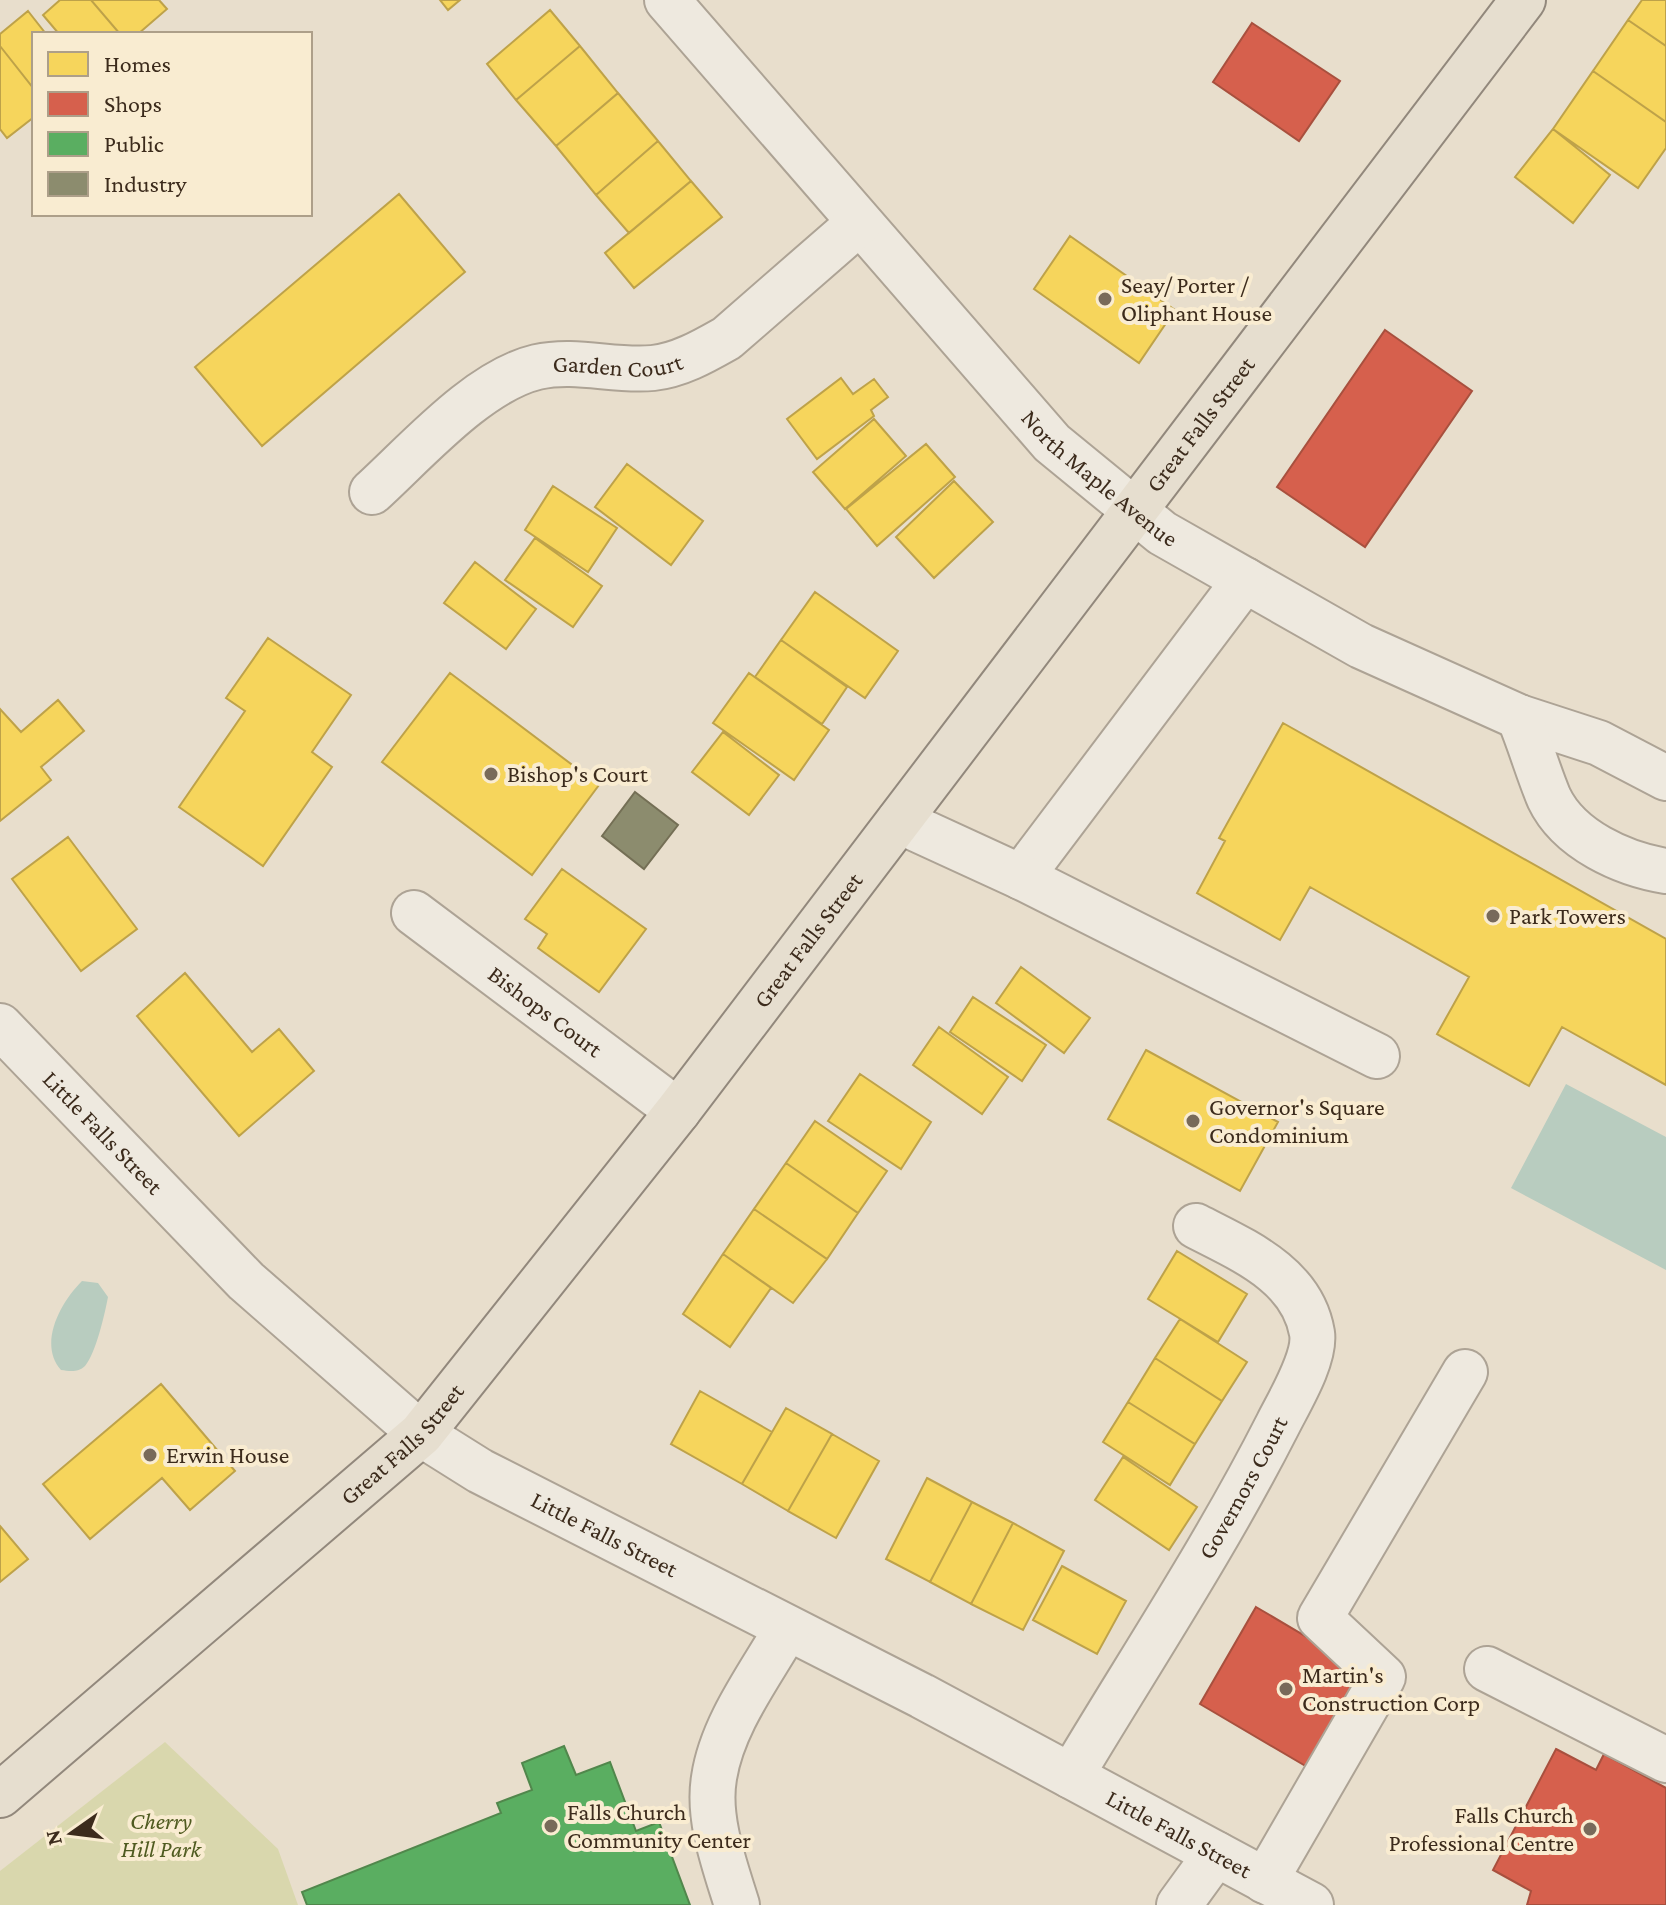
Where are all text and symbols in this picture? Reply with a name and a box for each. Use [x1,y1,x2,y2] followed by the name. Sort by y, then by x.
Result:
[32,32,312,216] legend
[104,50,171,77] text: Homes
[104,90,162,117] text: Shops
[104,130,164,157] text: Public
[104,170,187,197] text: Industry
[1121,271,1272,326] place label: Seay/ Porter / Oliphant House
[1096,290,1114,308] marker: Seay/ Porter / Oliphant House
[552,347,687,382] street label: Garden Court
[1140,350,1260,497] street label: Great Falls Street
[1016,404,1182,552] street label: North Maple Avenue
[507,760,649,787] place label: Bishop's Court
[482,765,500,783] marker: Bishop's Court
[748,866,868,1013] street label: Great Falls Street
[1509,902,1626,929] place label: Park Towers
[1484,907,1502,925] marker: Park Towers
[483,960,609,1063] street label: Bishops Court
[38,1065,169,1200] street label: Little Falls Street
[1209,1093,1385,1148] place label: Governor's Square Condominium
[1184,1112,1202,1130] marker: Governor's Square Condominium
[335,1377,470,1510] street label: Great Falls Street
[1192,1410,1293,1564] street label: Governors Court
[166,1441,289,1468] place label: Erwin House
[141,1446,159,1464] marker: Erwin House
[527,1485,683,1583] street label: Little Falls Street
[1302,1661,1480,1716] place label: Martin's Construction Corp
[1277,1680,1295,1698] marker: Martin's Construction Corp
[1102,1784,1257,1884] street label: Little Falls Street
[32,1793,112,1873] north arrow
[567,1798,752,1853] place label: Falls Church Community Center
[1389,1801,1574,1856] place label: Falls Church Professional Centre
[121,1807,203,1862] park label: Cherry Hill Park
[542,1817,560,1835] marker: Falls Church Community Center
[1581,1820,1599,1838] marker: Falls Church Professional Centre
[39,1827,67,1848] text: N

